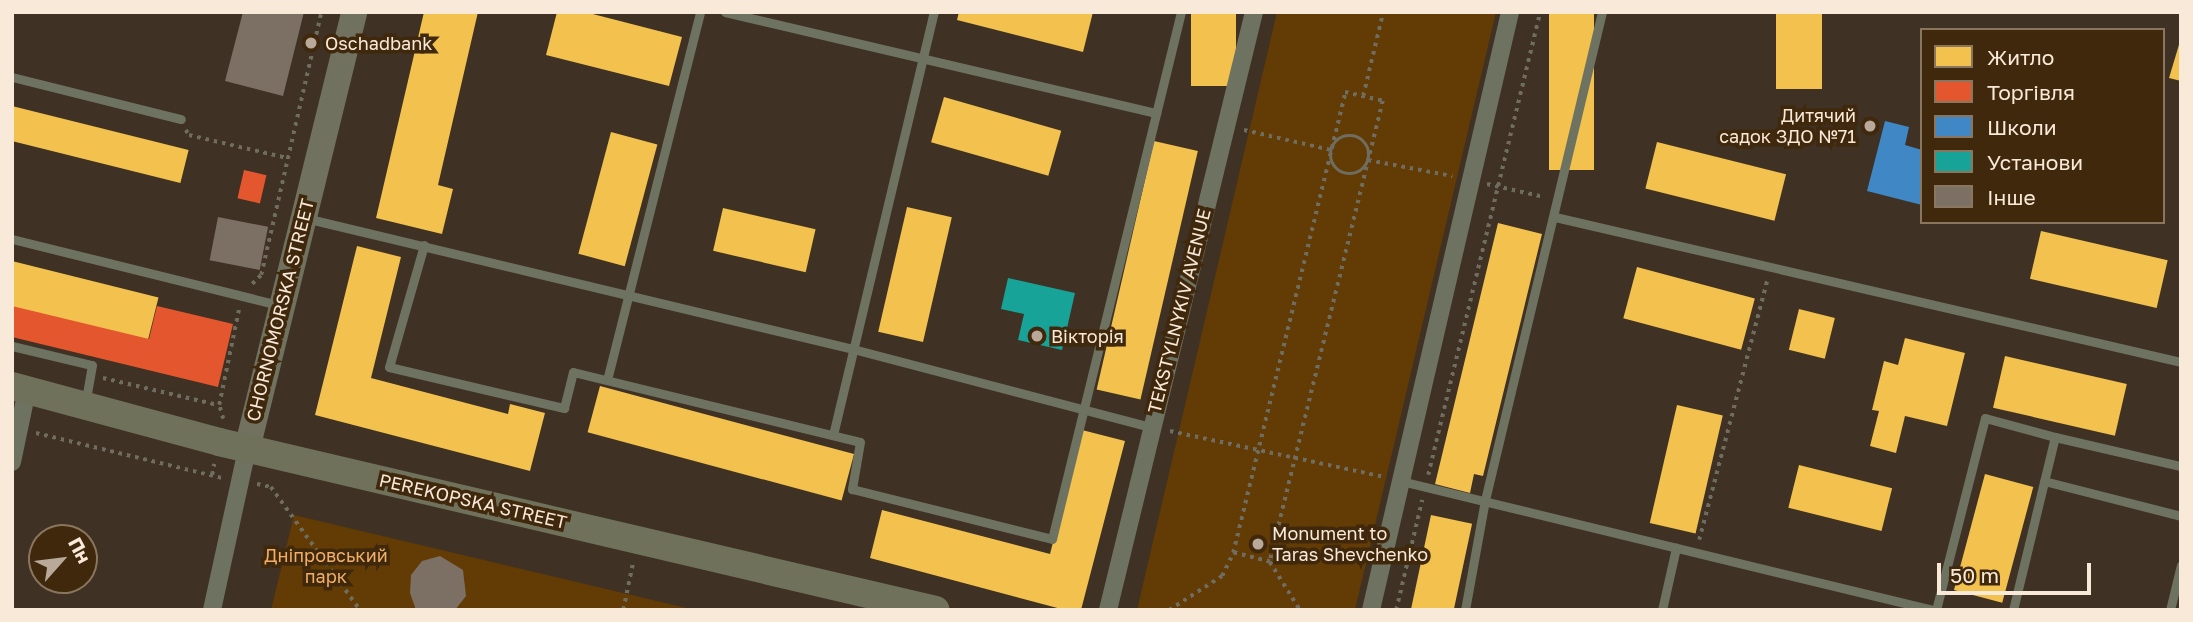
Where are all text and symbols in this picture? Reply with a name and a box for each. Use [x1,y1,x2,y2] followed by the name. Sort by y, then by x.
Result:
[1920,28,2165,224] legend
[325,32,432,54] place label: Oschadbank
[303,35,319,51] marker: Oschadbank
[1987,44,2054,70] text: Житло
[1987,79,2075,105] text: Торгівля
[1719,105,1856,148] place label: Дитячий садок ЗДО №71
[1987,114,2057,140] text: Школи
[1862,118,1878,134] marker: Дитячий садок ЗДО №71
[1987,149,2083,175] text: Установи
[1987,184,2036,210] text: Інше
[242,197,318,423] street label: CHORNOMORSKA STREET
[1143,206,1215,416] street label: TEKSTYLNYKIV AVENUE
[1051,325,1124,347] place label: Вікторія
[1029,328,1045,344] marker: Вікторія
[377,469,569,533] street label: PEREKOPSKA STREET
[1272,523,1428,566] place label: Monument to Taras Shevchenko
[28,524,98,594] north arrow
[64,533,96,567] text: Пн
[1250,536,1266,552] marker: Monument to Taras Shevchenko
[264,545,388,588] park label: Дніпровський парк
[1941,548,2095,592] scale bar
[1950,562,1999,588] text: 50 m

